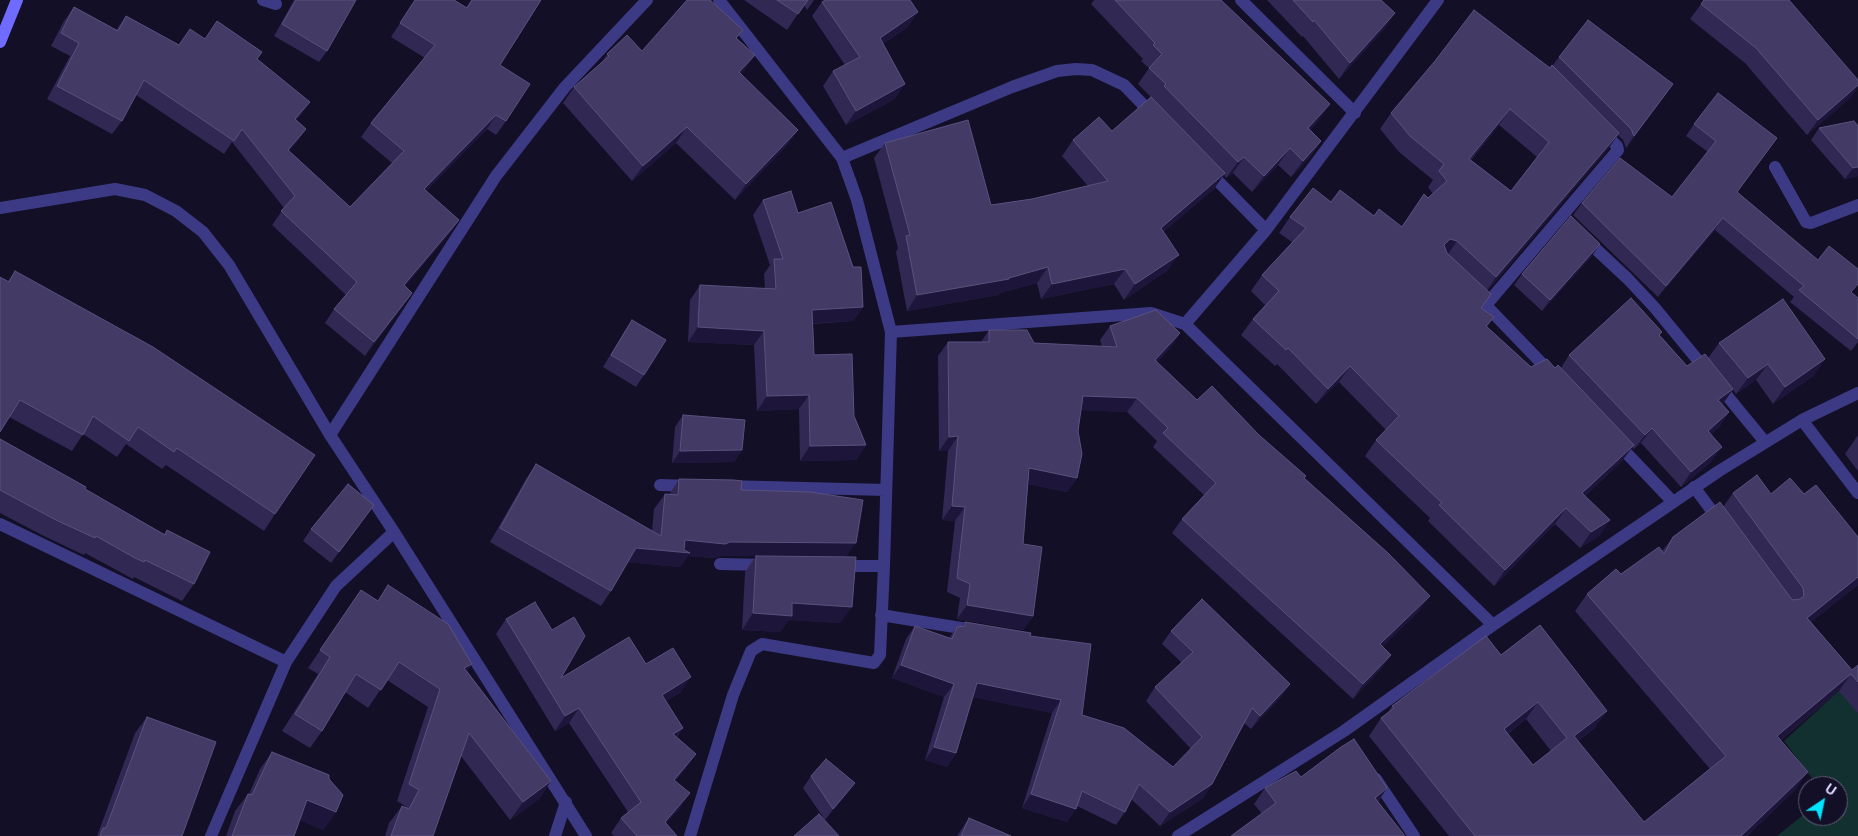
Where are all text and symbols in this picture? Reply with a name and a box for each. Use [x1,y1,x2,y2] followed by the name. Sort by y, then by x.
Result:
[1798,776,1848,826] north arrow
[1821,778,1841,800] text: U

